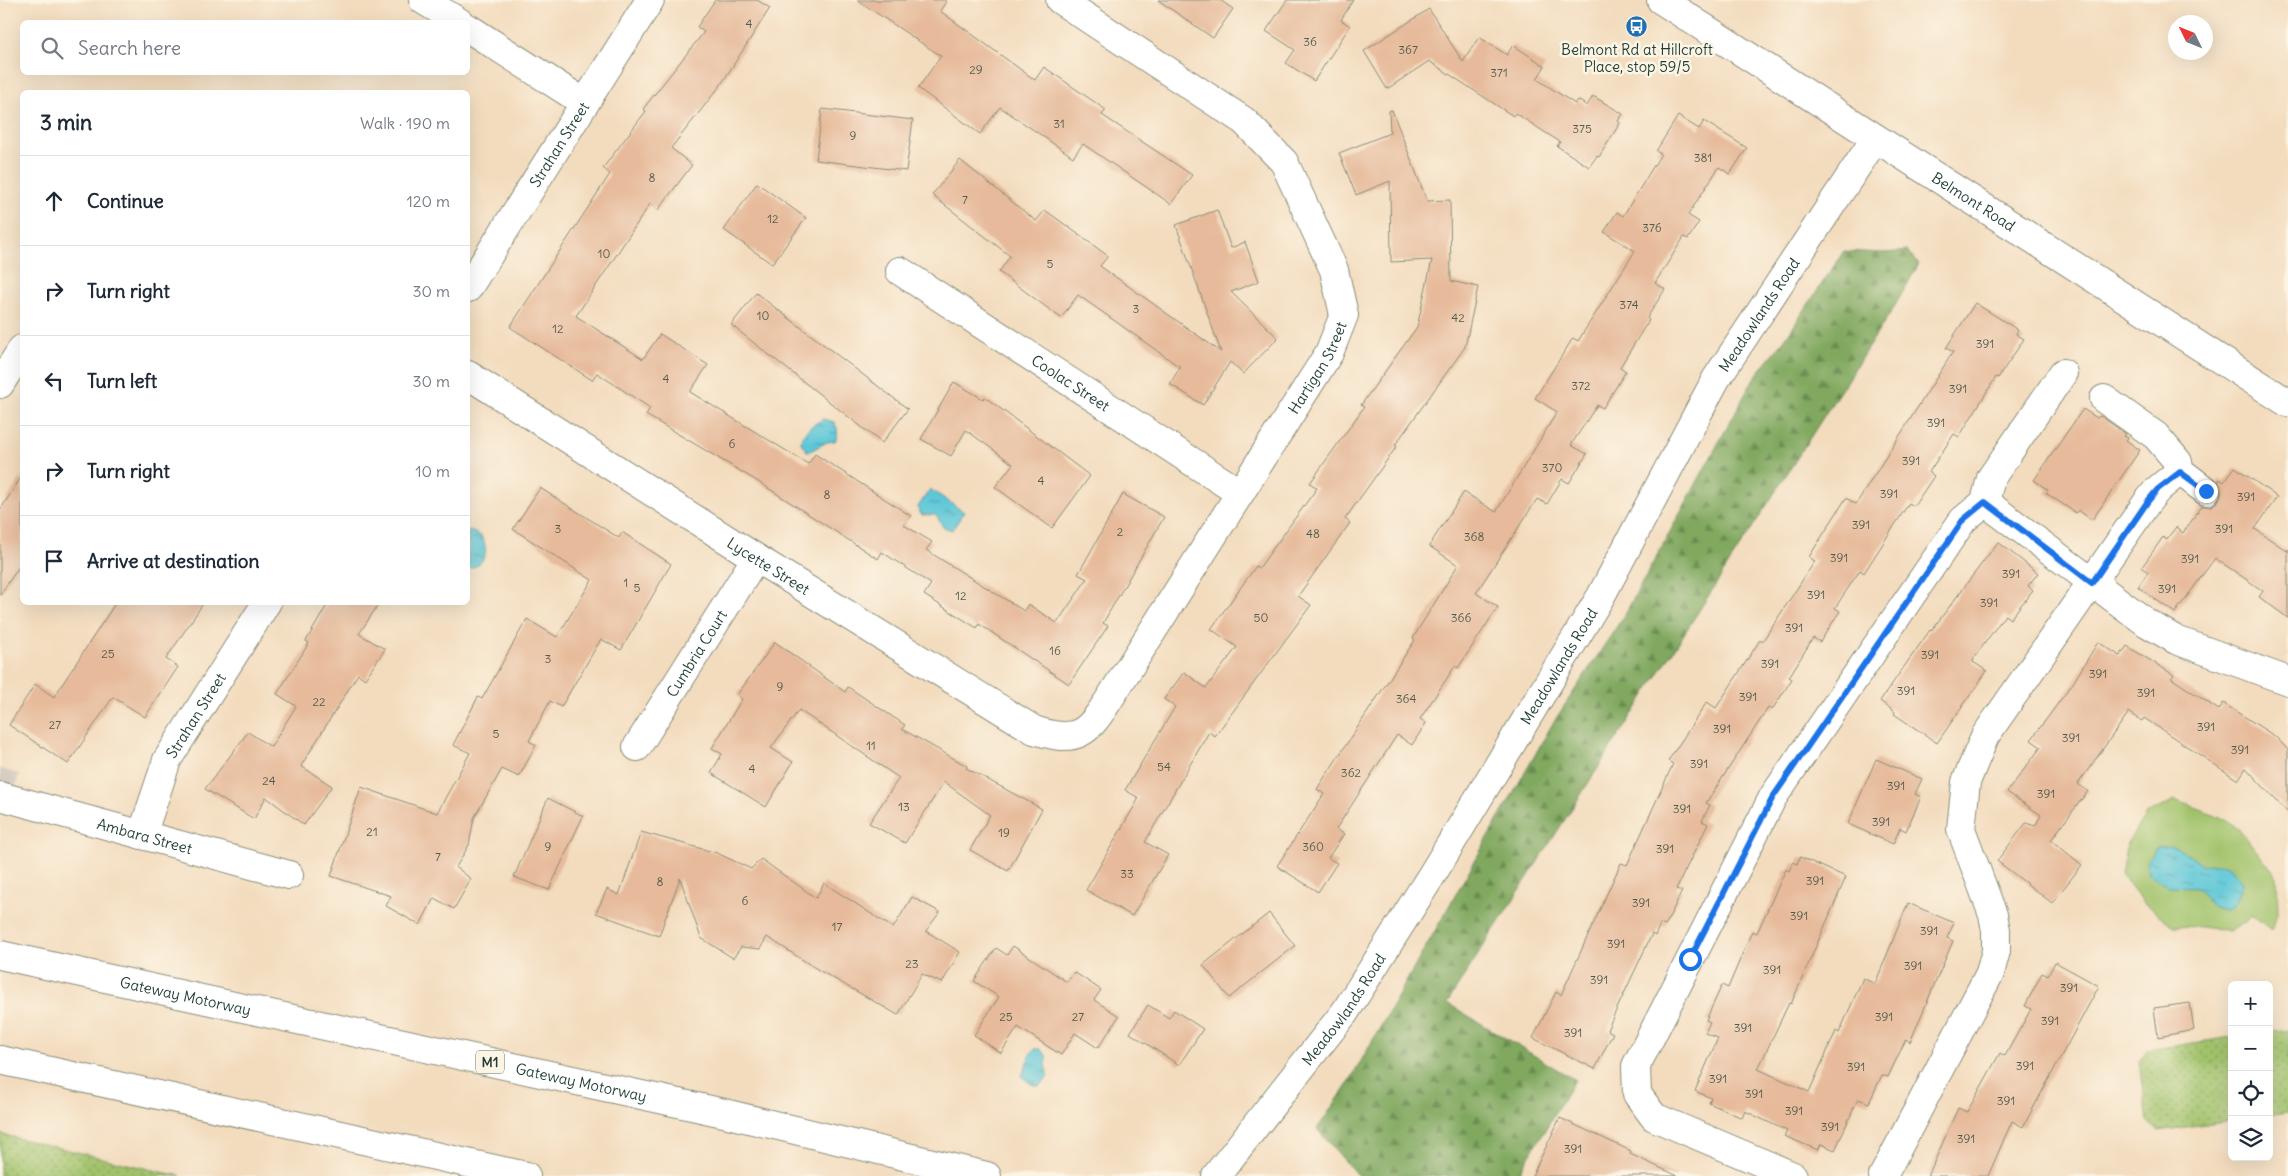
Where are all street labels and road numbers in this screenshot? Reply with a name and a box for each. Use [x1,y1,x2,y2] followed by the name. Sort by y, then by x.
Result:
[525,98,593,190] street label: Strahan Street
[1929,167,2019,235] street label: Belmont Road
[1714,254,1803,375] street label: Meadowlands Road
[1284,319,1350,417] street label: Hartigan Street
[1028,350,1114,415] street label: Coolac Street
[724,533,813,599] street label: Lycette Street
[1516,604,1601,728] street label: Meadowlands Road
[662,606,731,700] street label: Cumbria Court
[161,669,229,761] street label: Strahan Street
[95,813,194,858] street label: Ambara Street
[1297,950,1389,1069] street label: Meadowlands Road
[118,972,253,1019] street label: Gateway Motorway
[476,1050,504,1074] road number: M1
[514,1058,649,1105] street label: Gateway Motorway

